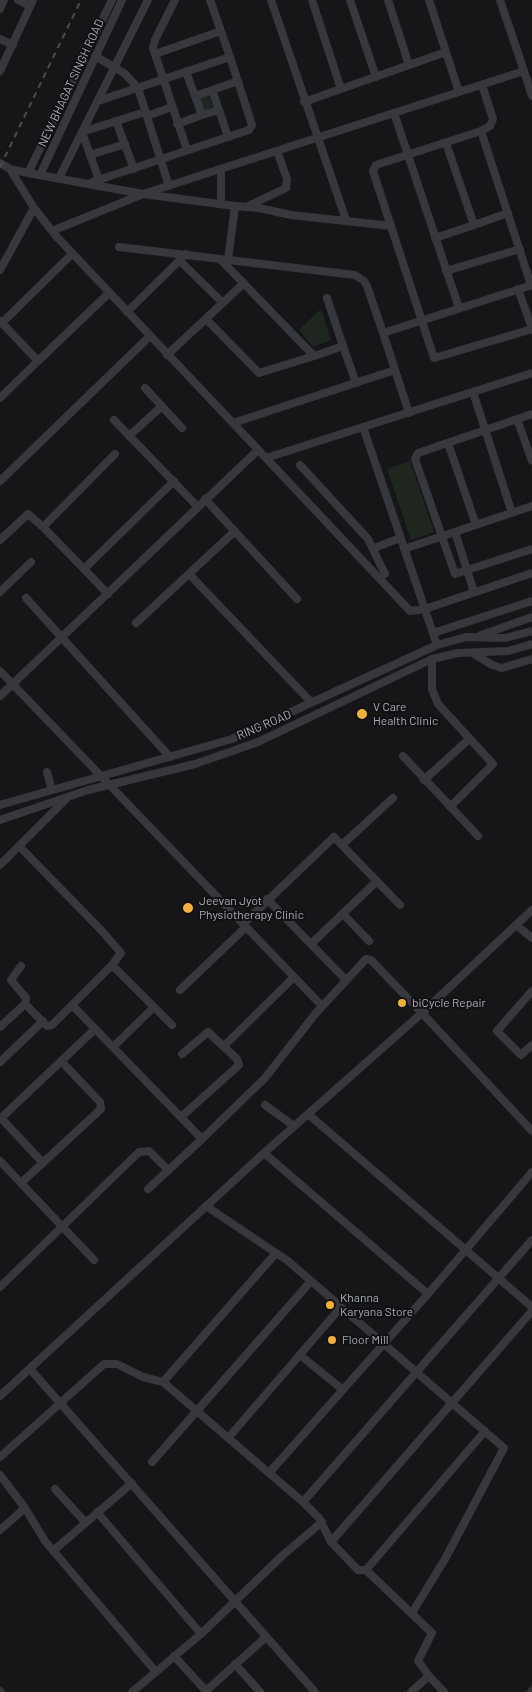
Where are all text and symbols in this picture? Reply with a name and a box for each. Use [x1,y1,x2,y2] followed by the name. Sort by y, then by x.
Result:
[35,17,107,149] street label: NEW BHAGAT SINGH ROAD
[373,700,438,728] place label: V Care Health Clinic
[235,707,293,743] street label: RING ROAD
[355,707,369,721] marker: V Care Health Clinic
[199,894,304,922] place label: Jeevan Jyot Physiotherapy Clinic
[181,901,195,915] marker: Jeevan Jyot Physiotherapy Clinic
[412,996,486,1010] place label: biCycle Repair
[396,997,408,1009] marker: biCycle Repair
[340,1291,413,1319] place label: Khanna Karyana Store
[324,1299,336,1311] marker: Khanna Karyana Store
[342,1333,389,1347] place label: Floor Mill
[326,1334,338,1346] marker: Floor Mill

